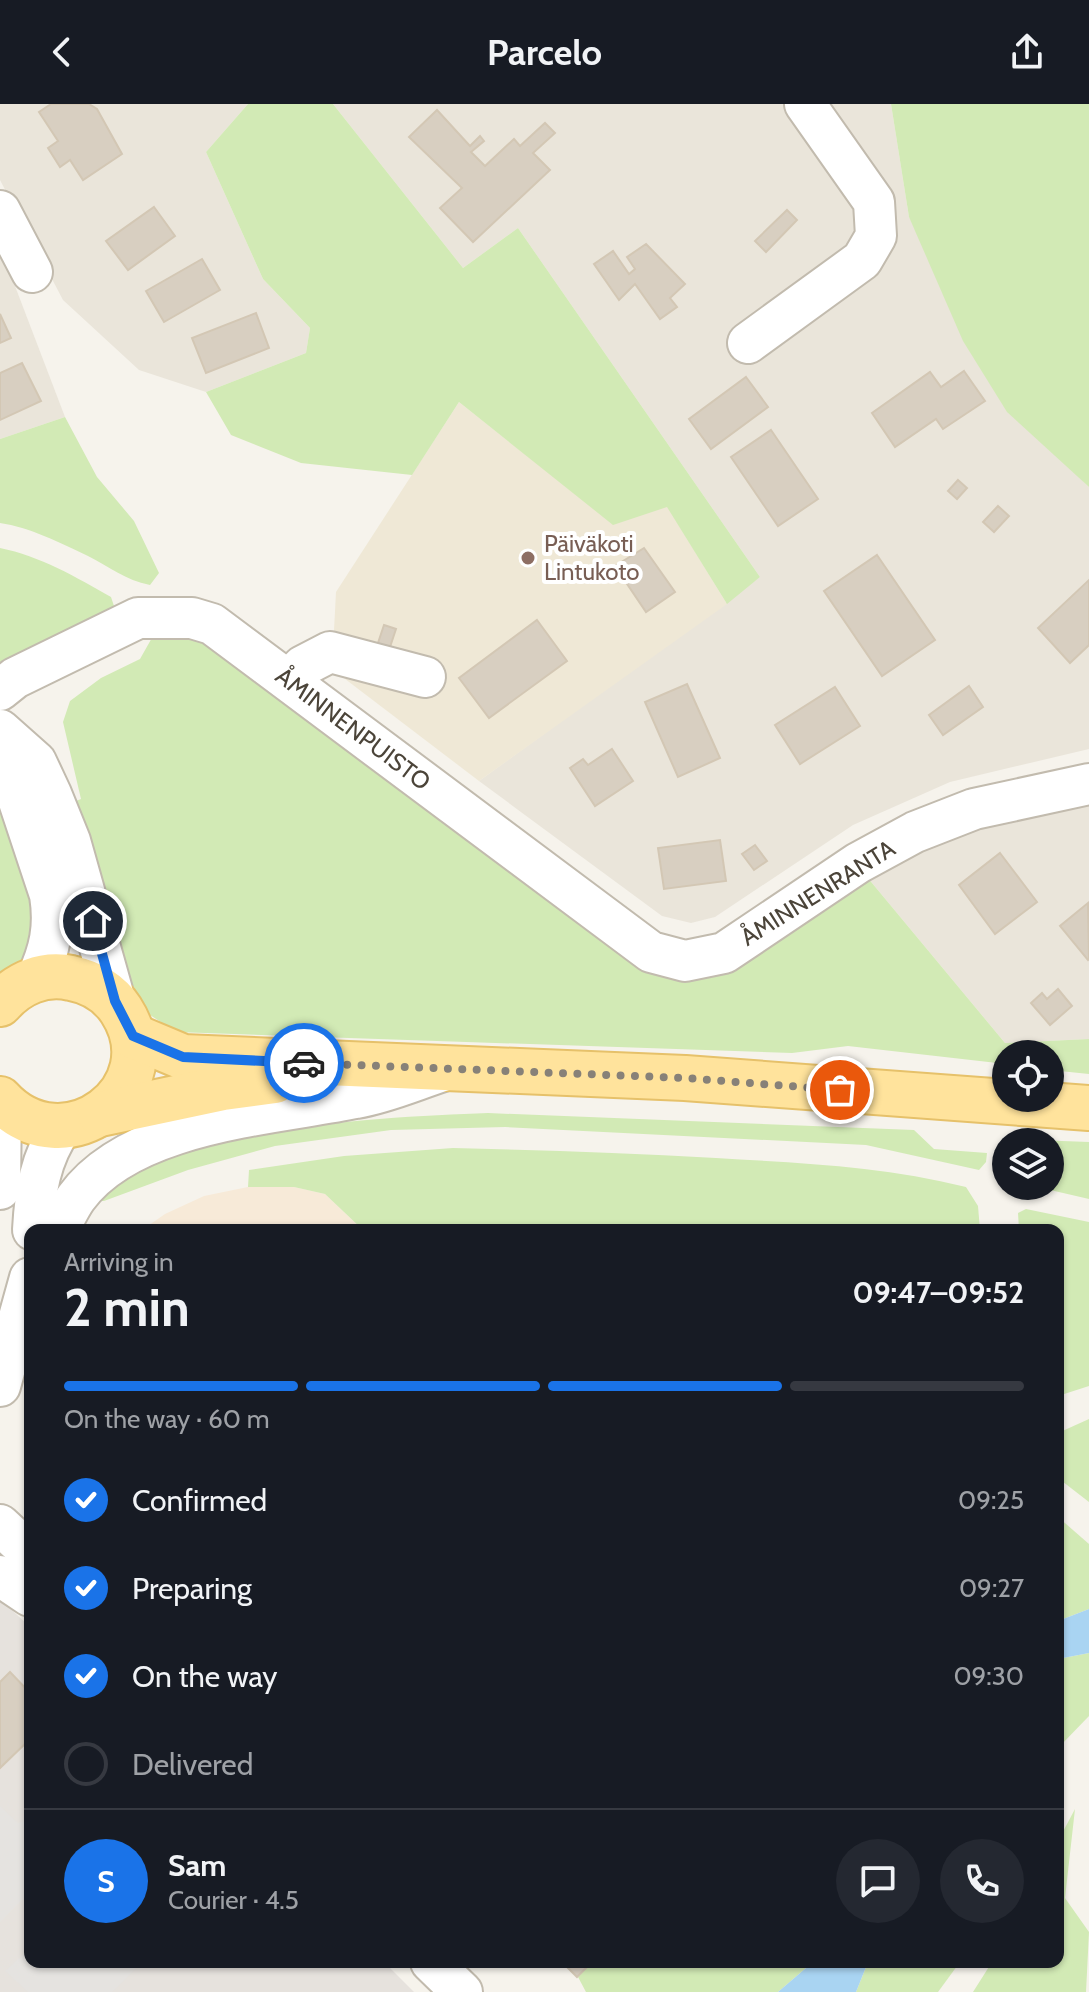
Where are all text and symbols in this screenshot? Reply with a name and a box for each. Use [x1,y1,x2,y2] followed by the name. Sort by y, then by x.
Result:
[40,30,84,74] icon: back
[487,30,602,74] text: Parcelo
[1005,30,1049,74] icon: share
[544,529,639,586] place label: Päiväkoti Lintukoto
[519,549,537,567] marker: Päiväkoti Lintukoto
[270,661,436,796] street label: ÅMINNENPUISTO
[735,833,901,952] street label: ÅMINNENRANTA
[59,887,127,955] pin
[71,899,115,943] icon: home
[264,1023,344,1103] courier
[992,1040,1064,1200] map controls
[992,1040,1064,1112] button: locate
[282,1041,326,1085] icon: car
[806,1056,874,1124] pin
[818,1068,862,1112] icon: bag
[992,1128,1064,1200] button: layers
[64,1246,174,1278] text: Arriving in
[853,1274,1024,1311] text: 09:47–09:52
[64,1276,190,1339] text: 2 min
[64,1403,270,1435] text: On the way · 60 m
[64,1478,108,1522] icon: check
[132,1482,267,1519] text: Confirmed
[958,1484,1024,1516] text: 09:25
[64,1566,108,1610] icon: check
[132,1570,252,1607] text: Preparing
[959,1572,1024,1604] text: 09:27
[64,1654,108,1698] icon: check
[132,1658,277,1695] text: On the way
[953,1660,1024,1692] text: 09:30
[132,1746,253,1783] text: Delivered
[836,1839,920,1923] button: chat
[940,1839,1024,1923] button: phone
[168,1847,226,1884] text: Sam
[97,1863,115,1900] text: S
[168,1884,299,1916] text: Courier · 4.5

